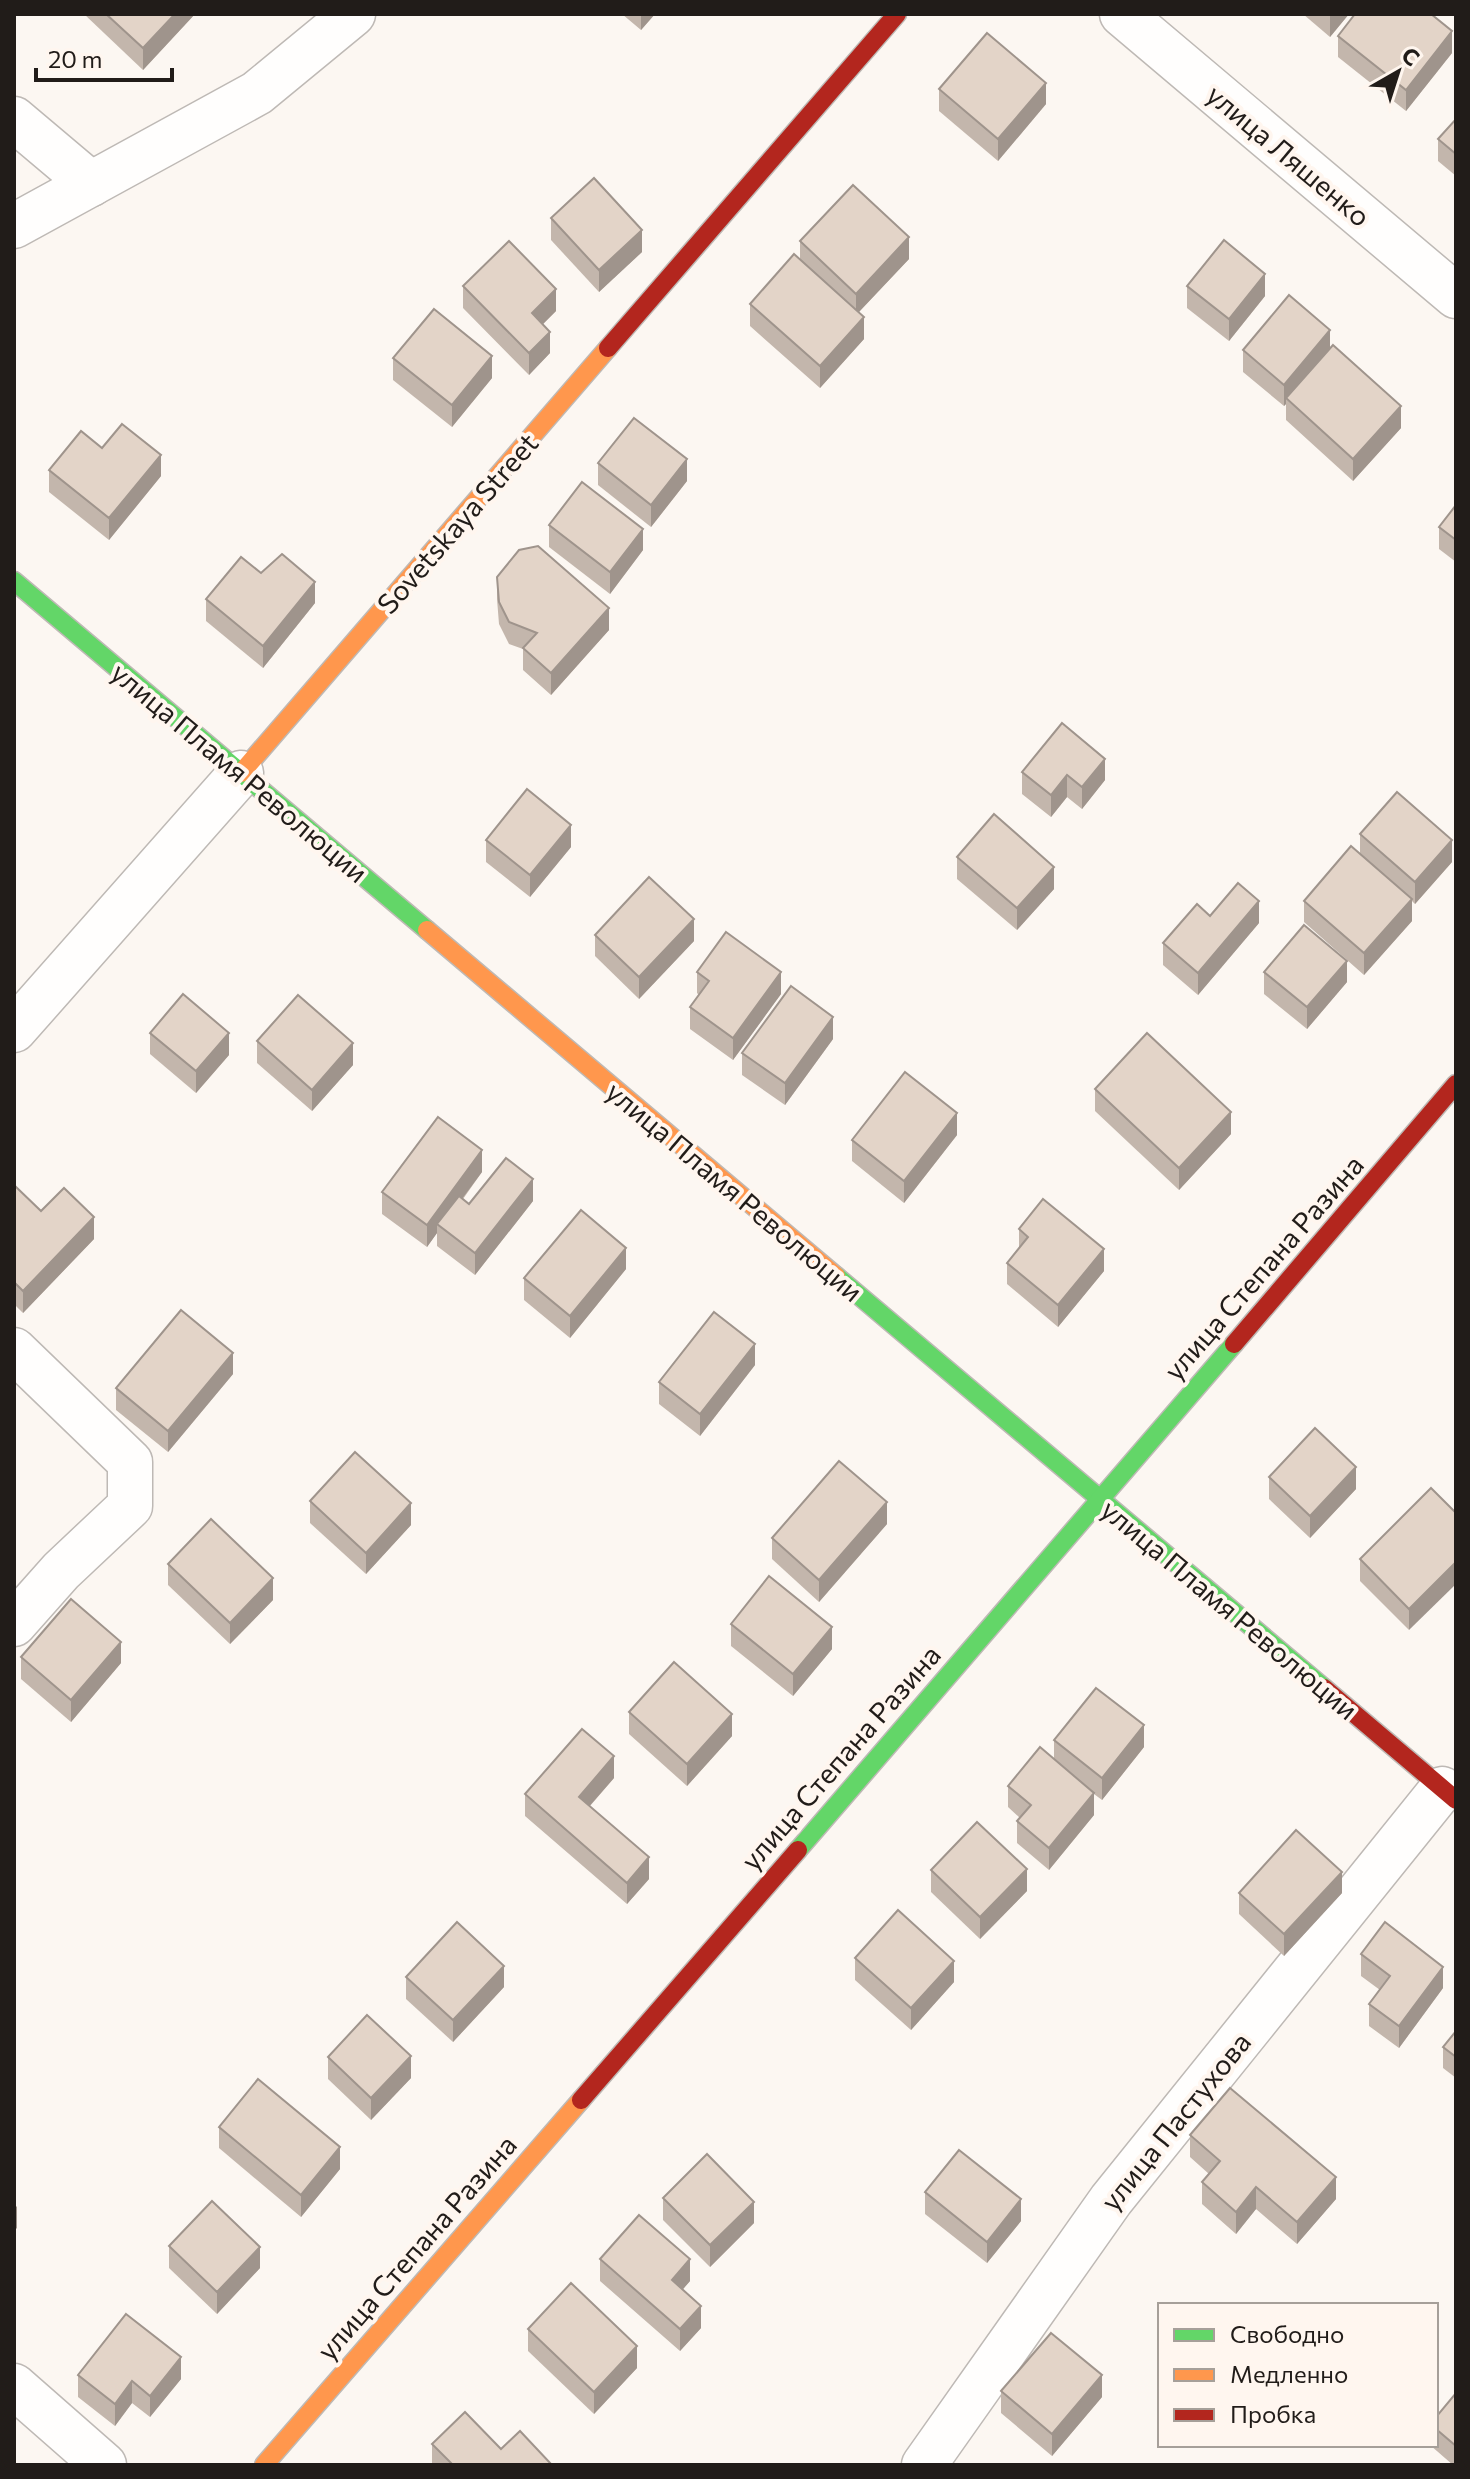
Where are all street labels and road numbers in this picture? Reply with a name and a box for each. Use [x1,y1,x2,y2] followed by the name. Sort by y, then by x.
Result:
[1200,77,1378,233] street label: улица Ляшенко
[369,426,545,620] street label: Sovetskaya Street
[105,655,375,889] street label: улица Пламя Революции
[600,1074,870,1308] street label: улица Пламя Революции
[1156,1148,1370,1386] street label: улица Степана Разина
[1095,1492,1365,1726] street label: улица Пламя Революции
[733,1638,947,1876] street label: улица Степана Разина
[1093,2025,1257,2217] street label: улица Пастухова
[309,2128,523,2366] street label: улица Степана Разина

